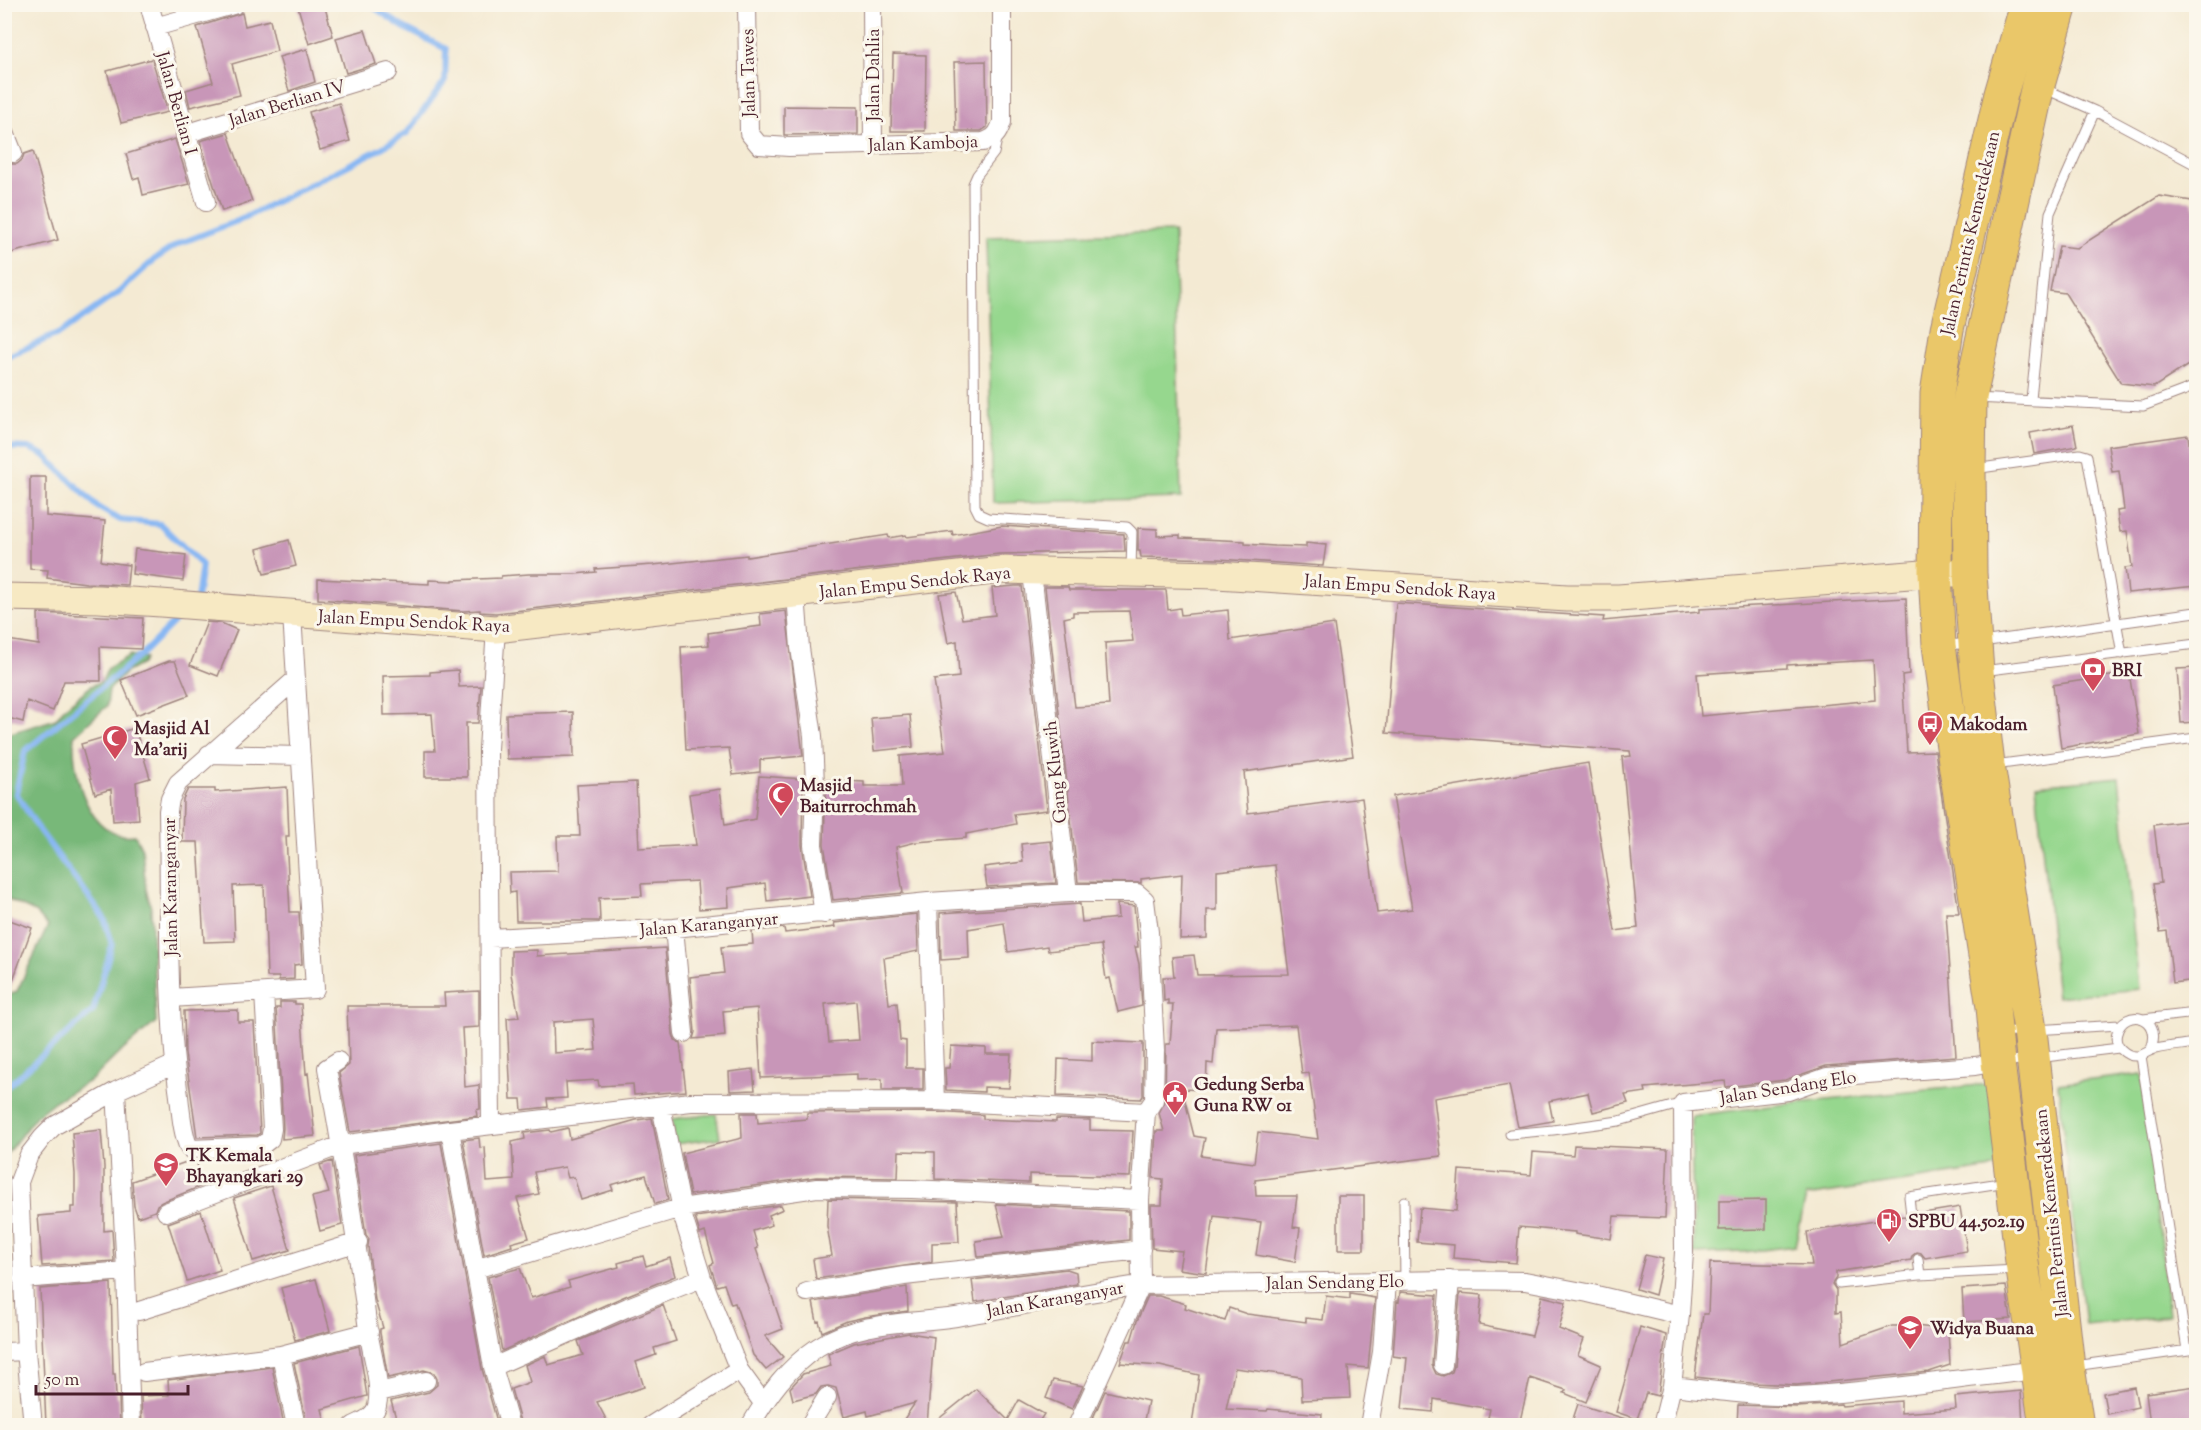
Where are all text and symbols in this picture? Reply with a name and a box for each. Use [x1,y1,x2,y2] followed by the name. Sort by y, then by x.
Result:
[736,28,764,119] street label: Jalan Tawes
[862,29,888,122] street label: Jalan Dahlia
[148,48,202,158] street label: Jalan Berlian I
[225,75,350,135] street label: Jalan Berlian IV
[1936,128,2008,339] street label: Jalan Perintis Kemerdekaan
[867,130,979,160] street label: Jalan Kamboja
[817,561,1012,607] street label: Jalan Empu Sendok Raya
[1302,569,1497,609] street label: Jalan Empu Sendok Raya
[316,605,511,641] street label: Jalan Empu Sendok Raya
[2078,655,2108,693] bank icon: BRI
[2112,659,2142,685] place label: BRI
[1915,709,1945,747] bus stop icon: Makodam
[1950,713,2028,739] place label: Makodam
[134,717,211,764] place label: Masjid Al Ma'arij
[1039,719,1075,825] street label: Gang Kluwih
[100,723,130,761] mosque icon: Masjid Al Ma'arij
[800,774,917,821] place label: Masjid Baiturrochmah
[766,780,796,818] mosque icon: Masjid Baiturrochmah
[158,817,186,958] street label: Jalan Karanganyar
[638,907,780,945] street label: Jalan Karanganyar
[1717,1065,1859,1113] street label: Jalan Sendang Elo
[1194,1073,1305,1120] place label: Gedung Serba Guna RW 01
[1160,1079,1190,1117] public building icon: Gedung Serba Guna RW 01
[2029,1107,2077,1319] street label: Jalan Perintis Kemerdekaan
[186,1144,303,1191] place label: TK Kemala Bhayangkari 29
[151,1150,181,1188] school or university icon: TK Kemala Bhayangkari 29
[1874,1206,1904,1244] fuel station icon: SPBU 44.502.19
[1908,1210,2025,1236] place label: SPBU 44.502.19
[1265,1270,1404,1298] street label: Jalan Sendang Elo
[984,1276,1126,1326] street label: Jalan Karanganyar
[1895,1313,1925,1351] school or university icon: Widya Buana
[1930,1317,2035,1343] place label: Widya Buana
[36,1358,188,1396] scale bar
[44,1368,80,1394] text: 50 m

